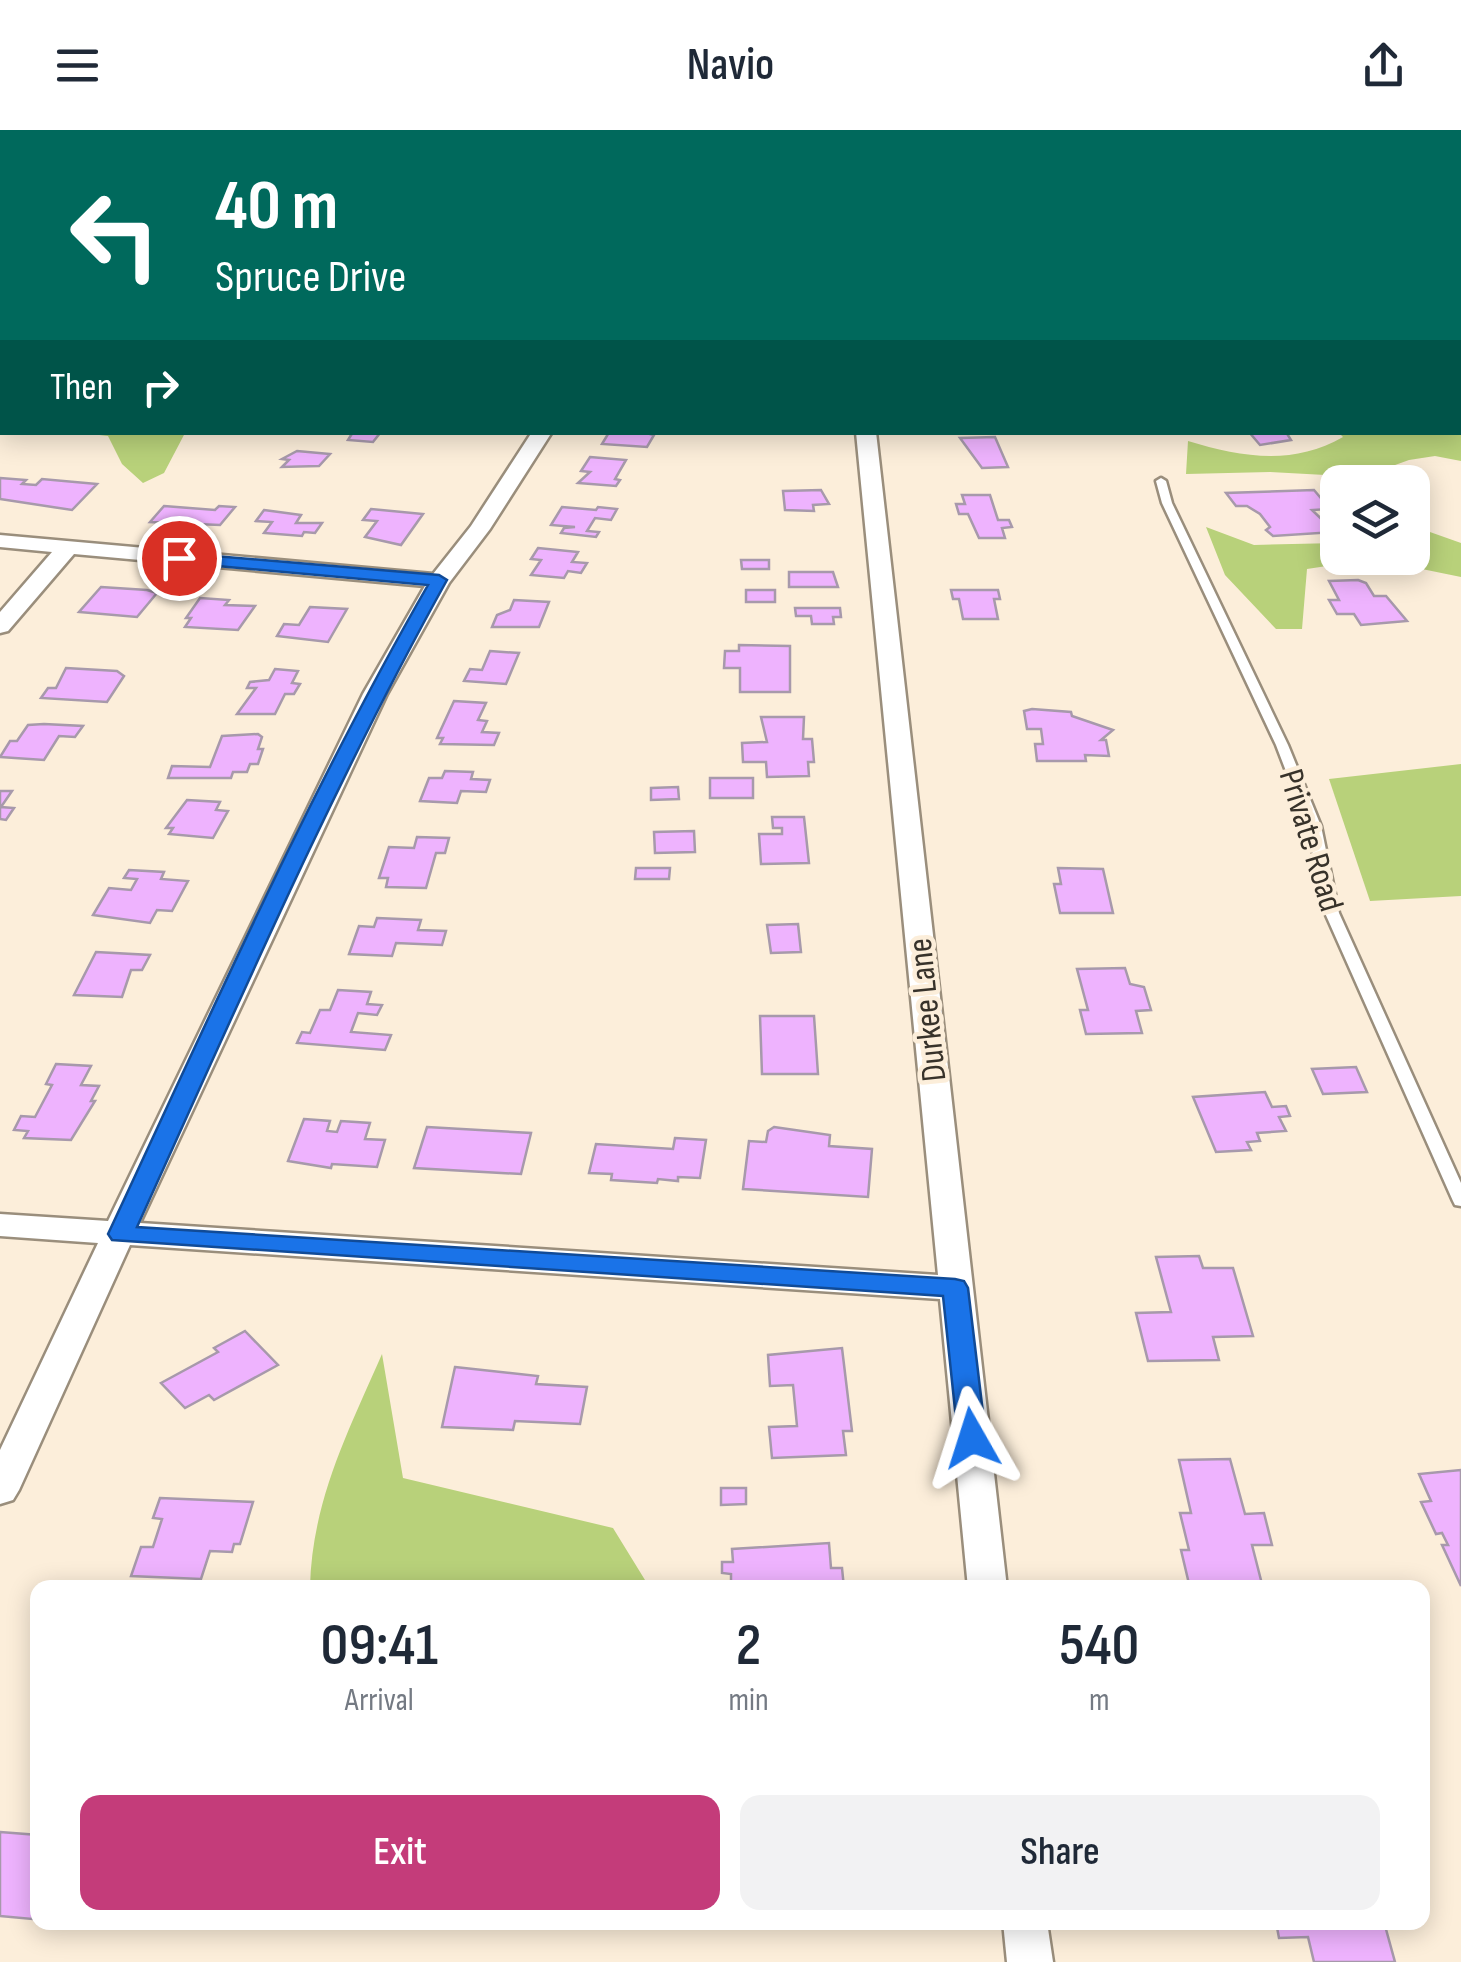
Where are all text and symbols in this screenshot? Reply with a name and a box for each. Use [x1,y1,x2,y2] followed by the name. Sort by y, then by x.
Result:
[50,38,105,93] icon: menu
[687,38,774,93] text: Navio
[1356,38,1411,93] icon: share
[215,165,338,249] text: 40 m
[50,170,180,300] icon: left
[215,250,406,305] text: Spruce Drive
[133,360,188,415] icon: right
[50,365,113,410] text: Then
[1320,465,1430,575] map controls
[1320,465,1430,575] button: layers
[137,516,222,601] pin
[152,531,207,586] icon: arrive
[1269,764,1352,917] street label: Private Road
[899,936,956,1084] street label: Durkee Lane
[920,1386,1024,1490] position arrow
[321,1610,438,1682] text: 09:41
[736,1610,761,1682] text: 2
[1059,1610,1139,1682] text: 540
[345,1681,414,1720] text: Arrival
[729,1681,769,1720] text: min
[1089,1681,1110,1720] text: m
[80,1795,720,1910] button: Exit
[740,1795,1380,1910] button: Share

